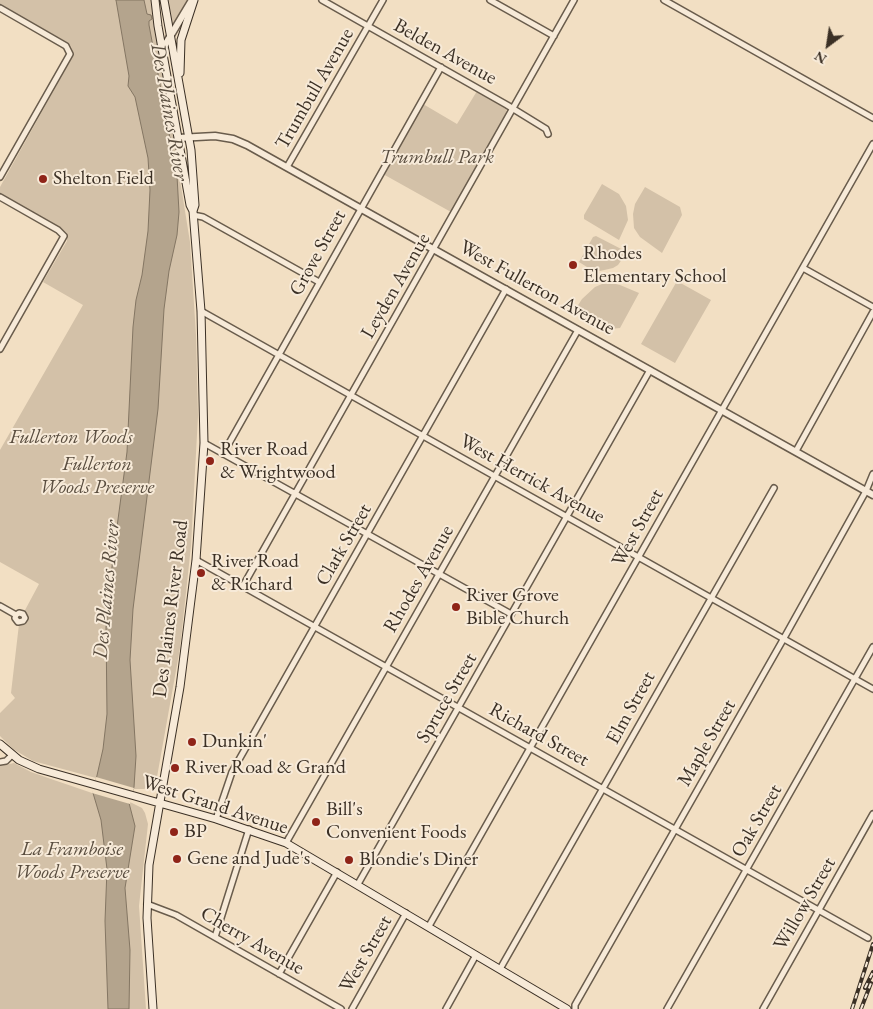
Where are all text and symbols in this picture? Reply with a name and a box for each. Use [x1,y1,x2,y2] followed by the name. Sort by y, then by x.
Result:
[389,14,501,90] street label: Belden Avenue
[803,20,853,70] north arrow
[271,24,359,154] street label: Trumbull Avenue
[145,41,193,183] water label: Des Plaines River
[811,47,830,68] text: N
[380,146,494,170] park label: Trumbull Park
[53,167,154,191] place label: Shelton Field
[37,173,49,185] marker: Shelton Field
[285,206,351,300] street label: Grove Street
[356,229,436,343] street label: Leyden Avenue
[455,235,619,341] street label: West Fullerton Avenue
[583,242,727,289] place label: Rhodes Elementary School
[567,259,579,271] marker: Rhodes Elementary School
[9,426,133,450] park label: Fullerton Woods
[455,429,609,529] street label: West Herrick Avenue
[220,438,336,485] place label: River Road & Wrightwood
[40,453,154,500] park label: Fullerton Woods Preserve
[204,455,216,467] marker: River Road & Wrightwood
[607,485,669,571] street label: West Street
[311,500,377,590] street label: Clark Street
[148,519,194,699] street label: Des Plaines River Road
[88,520,126,660] water label: Des Plaines River
[379,521,459,637] street label: Rhodes Avenue
[211,550,299,597] place label: River Road & Richard
[195,567,207,579] marker: River Road & Richard
[466,584,569,631] place label: River Grove Bible Church
[450,601,462,613] marker: River Grove Bible Church
[412,649,482,747] street label: Spruce Street
[601,667,661,749] street label: Elm Street
[673,695,741,791] street label: Maple Street
[485,698,593,772] street label: Richard Street
[202,730,267,754] place label: Dunkin'
[186,736,198,748] marker: Dunkin'
[185,756,346,780] place label: River Road & Grand
[169,762,181,774] marker: River Road & Grand
[139,770,291,840] street label: West Grand Avenue
[726,780,788,862] street label: Oak Street
[326,798,466,845] place label: Bill's Convenient Foods
[310,816,322,828] marker: Bill's Convenient Foods
[184,820,207,844] place label: BP
[168,826,180,838] marker: BP
[15,838,129,885] park label: La Framboise Woods Preserve
[187,847,310,871] place label: Gene and Jude's
[359,848,478,872] place label: Blondie's Diner
[171,853,183,865] marker: Gene and Jude's
[769,853,841,955] street label: Willow Street
[343,854,355,866] marker: Blondie's Diner
[196,902,308,980] street label: Cherry Avenue
[334,911,398,997] street label: West Street

